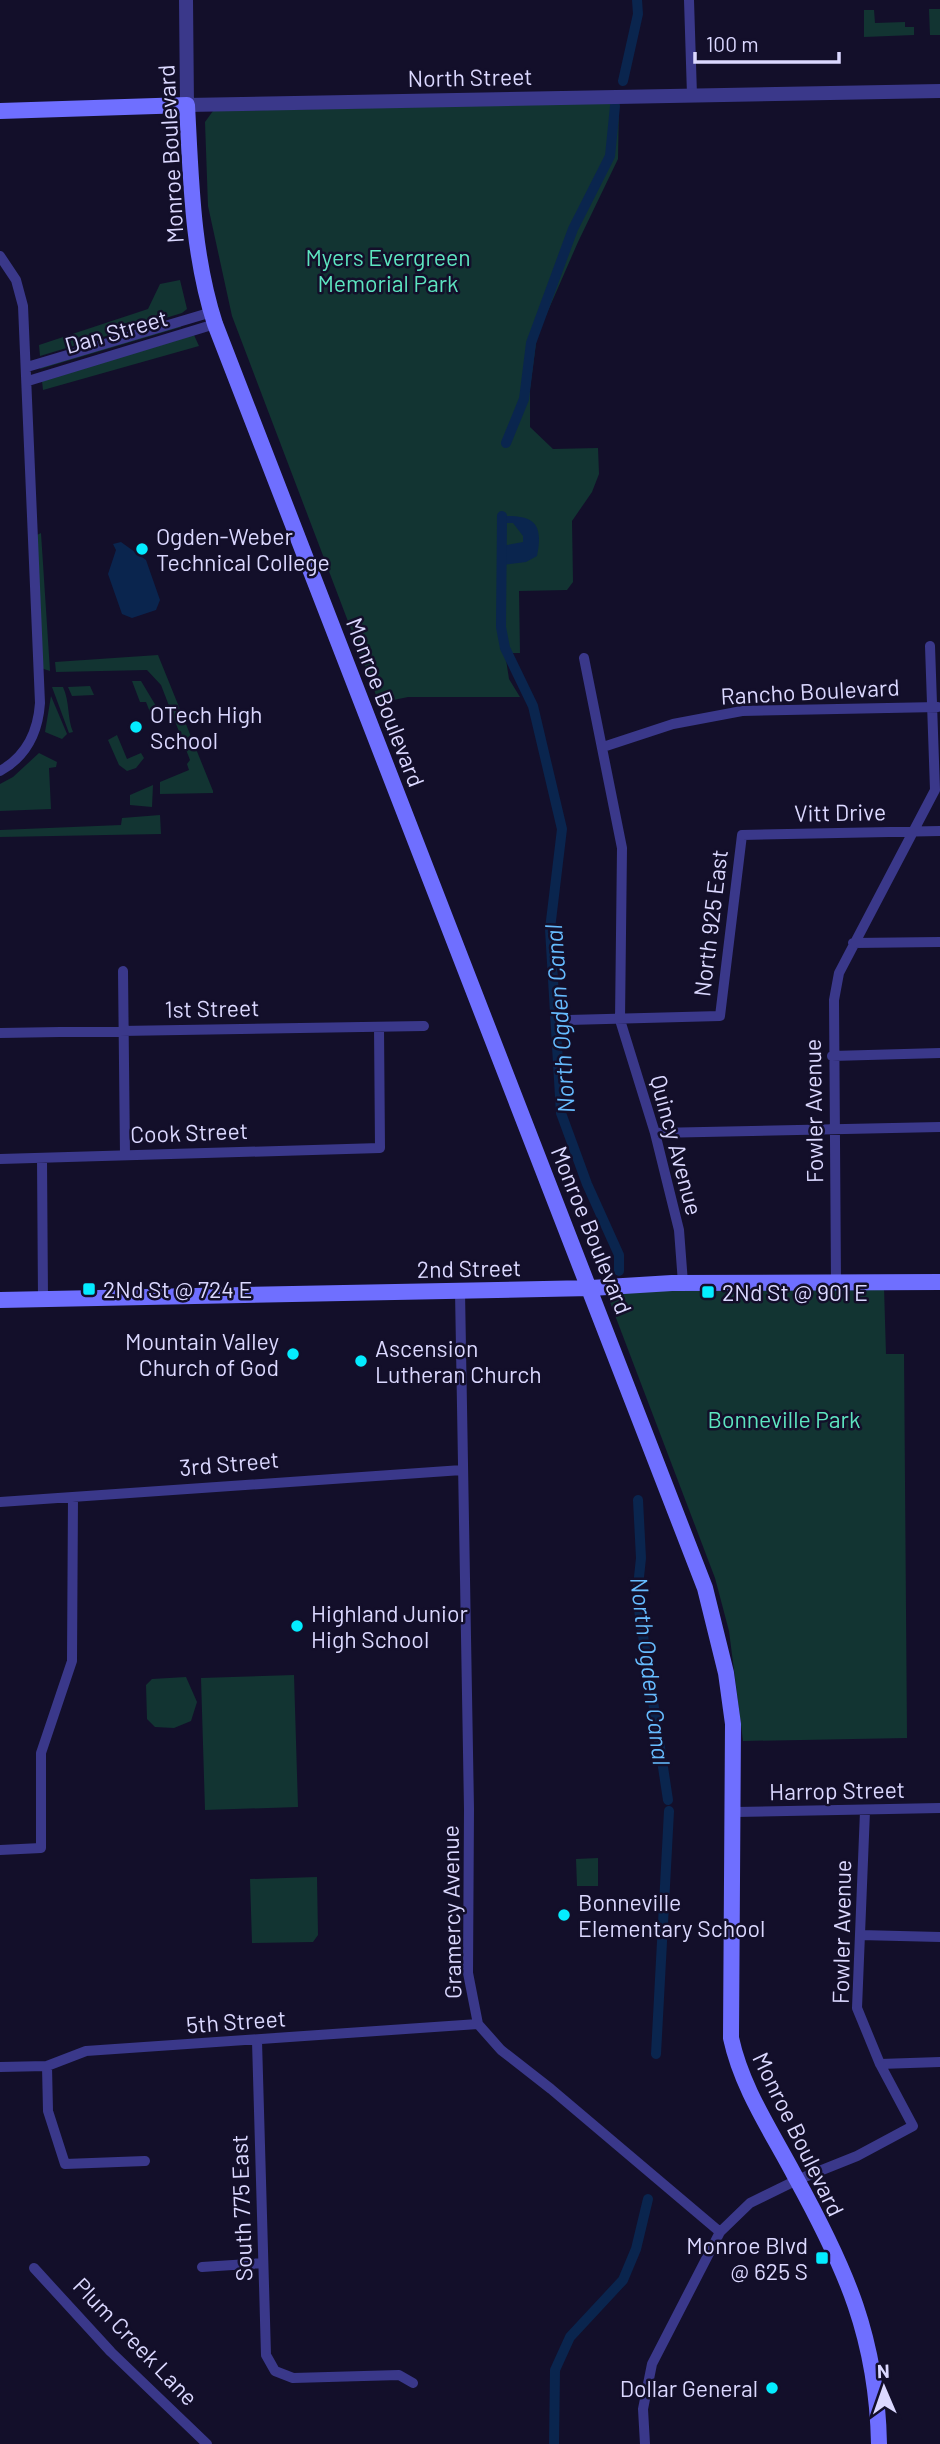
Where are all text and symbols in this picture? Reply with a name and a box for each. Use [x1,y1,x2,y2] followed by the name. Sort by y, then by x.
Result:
[695,21,838,65] scale bar
[706,31,759,56] text: 100 m
[407,62,533,92] street label: North Street
[151,64,189,244] street label: Monroe Boulevard
[305,243,471,297] park label: Myers Evergreen Memorial Park
[61,303,171,359] street label: Dan Street
[156,522,330,576] place label: Ogden-Weber Technical College
[134,541,150,557] marker: Ogden-Weber Technical College
[341,614,431,790] street label: Monroe Boulevard
[720,672,900,710] street label: Rancho Boulevard
[150,700,262,754] place label: OTech High School
[128,719,144,735] marker: OTech High School
[794,797,886,827] street label: Vitt Drive
[687,848,733,998] street label: North 925 East
[538,923,580,1114] water label: North Ogden Canal
[164,993,260,1023] street label: 1st Street
[798,1039,828,1183] street label: Fowler Avenue
[645,1072,709,1218] street label: Quincy Avenue
[130,1116,248,1148] street label: Cook Street
[546,1142,638,1318] street label: Monroe Boulevard
[417,1253,521,1283] street label: 2nd Street
[103,1275,252,1303] place label: 2Nd St @ 724 E
[722,1278,868,1306] place label: 2Nd St @ 901 E
[81,1281,97,1297] marker: 2Nd St @ 724 E
[700,1284,716,1300] marker: 2Nd St @ 901 E
[125,1327,279,1381] place label: Mountain Valley Church of God
[375,1334,542,1388] place label: Ascension Lutheran Church
[285,1346,301,1362] marker: Mountain Valley Church of God
[353,1353,369,1369] marker: Ascension Lutheran Church
[708,1405,860,1433] park label: Bonneville Park
[178,1445,280,1481] street label: 3rd Street
[625,1575,677,1767] water label: North Ogden Canal
[311,1599,468,1653] place label: Highland Junior High School
[289,1618,305,1634] marker: Highland Junior High School
[769,1775,905,1805] street label: Harrop Street
[435,1825,467,1999] street label: Gramercy Avenue
[826,1860,856,2004] street label: Fowler Avenue
[578,1888,765,1942] place label: Bonneville Elementary School
[556,1907,572,1923] marker: Bonneville Elementary School
[185,2004,287,2038] street label: 5th Street
[747,2048,851,2220] street label: Monroe Boulevard
[224,2134,258,2282] street label: South 775 East
[686,2231,808,2285] place label: Monroe Blvd @ 625 S
[814,2250,830,2266] marker: Monroe Blvd @ 625 S
[68,2271,204,2411] street label: Plum Creek Lane
[849,2353,919,2423] north arrow
[877,2359,890,2382] text: N
[620,2374,758,2402] place label: Dollar General
[764,2380,780,2396] marker: Dollar General

